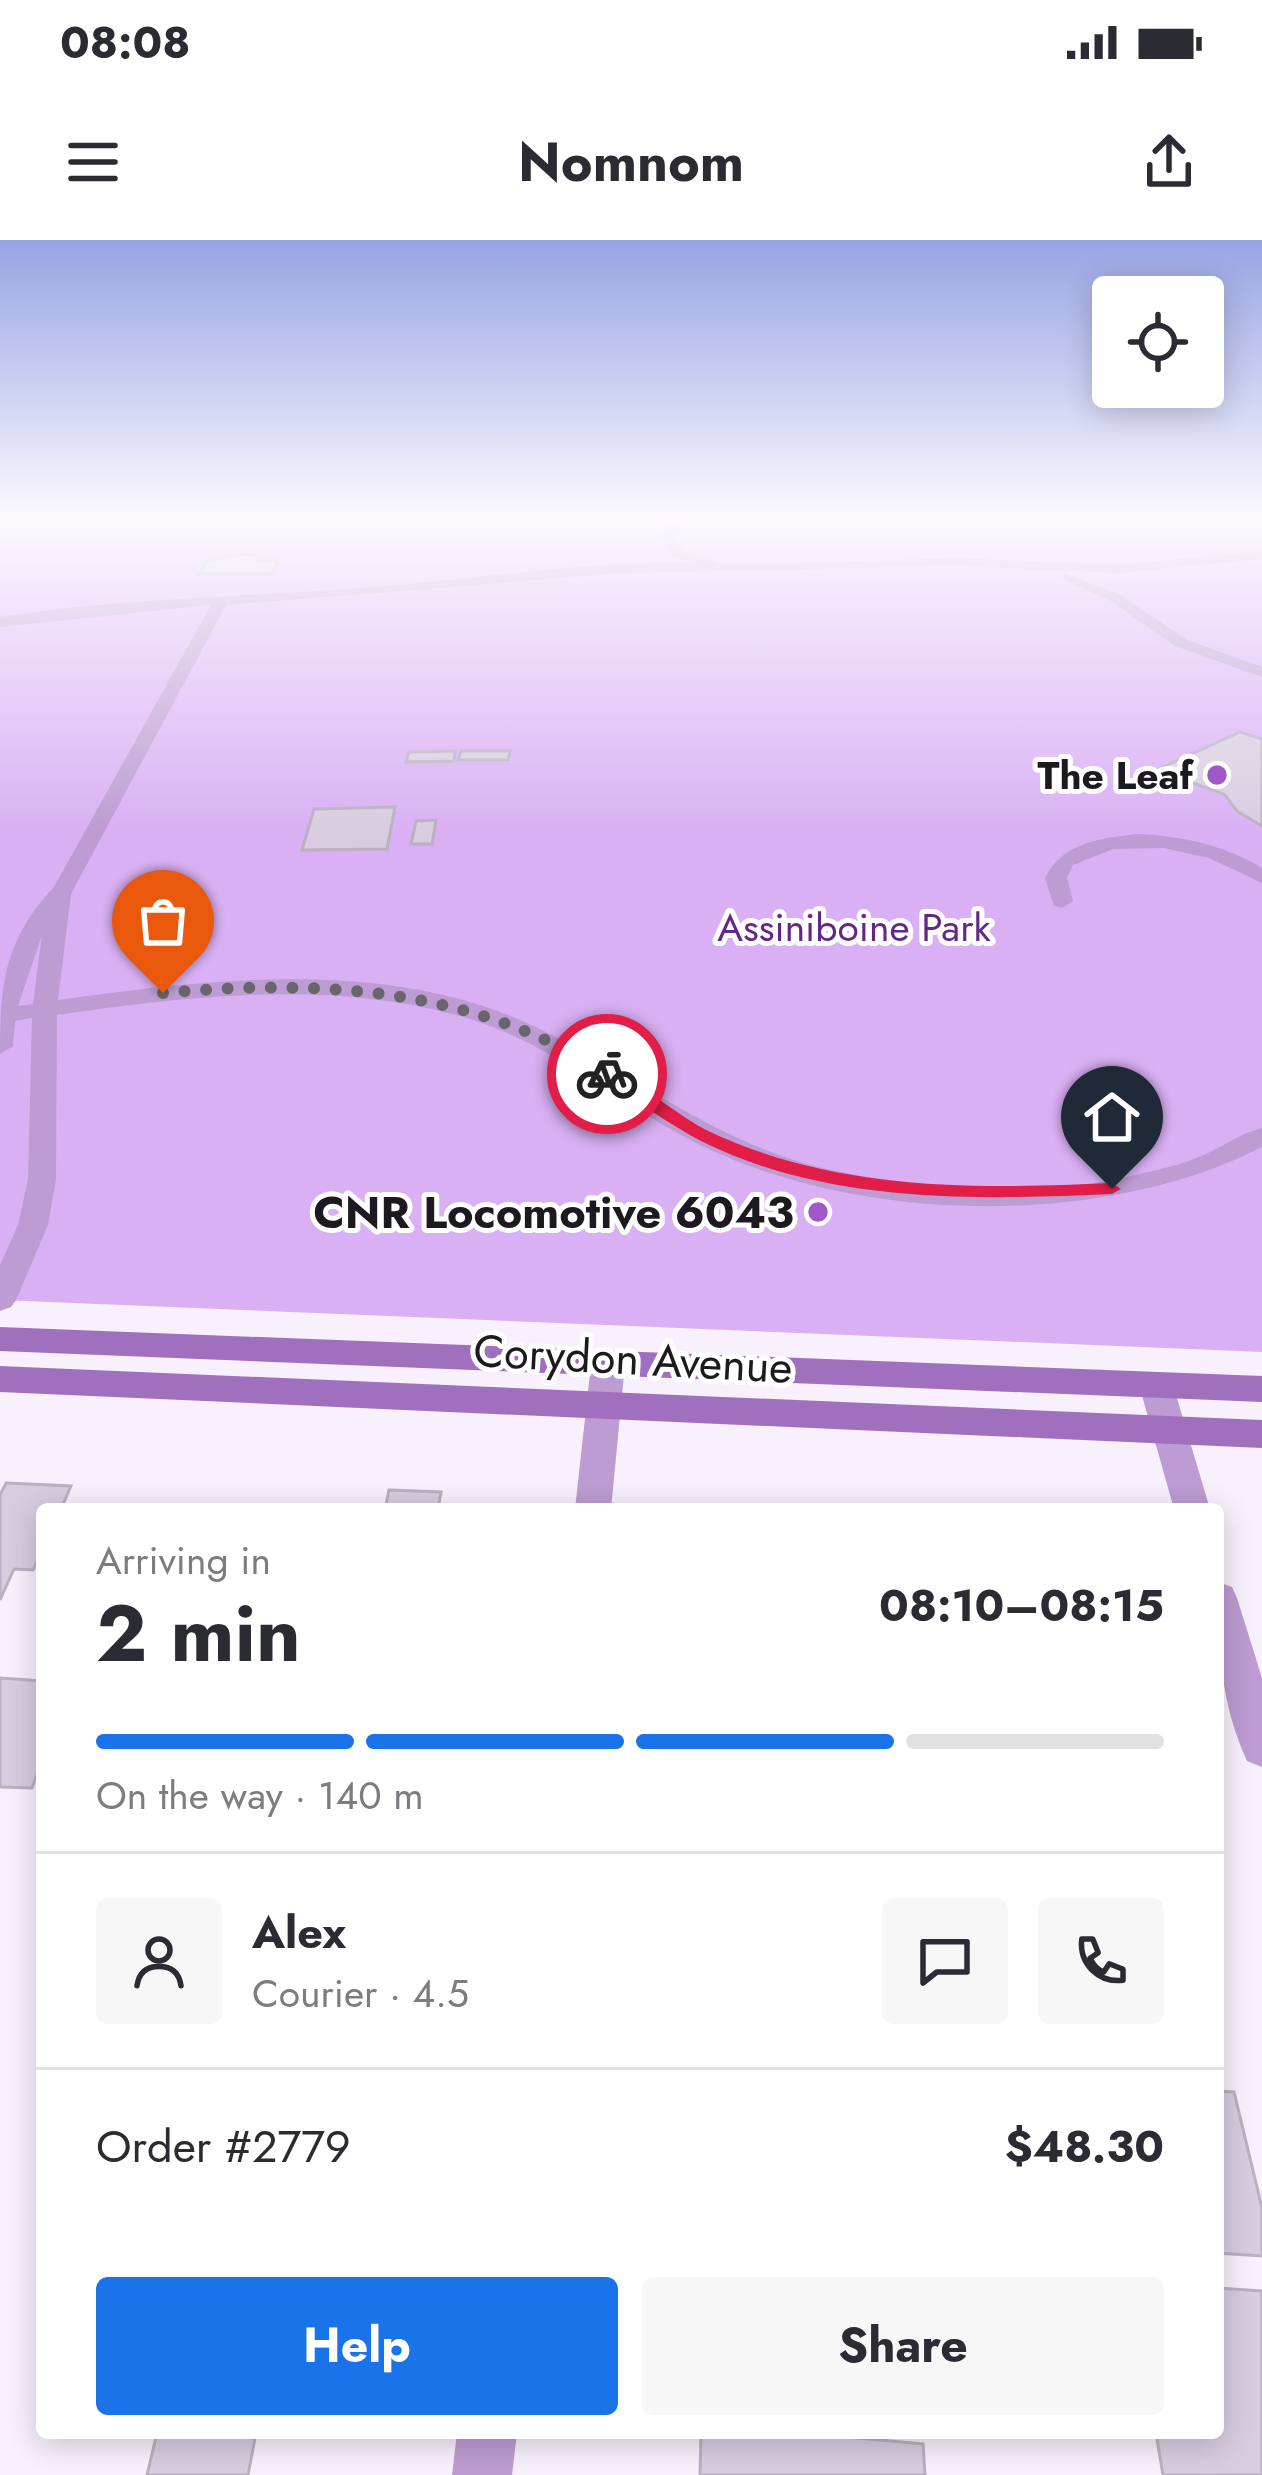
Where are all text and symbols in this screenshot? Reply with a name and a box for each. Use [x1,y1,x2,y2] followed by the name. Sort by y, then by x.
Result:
[60,10,191,75] text: 08:08
[518,123,744,201] text: Nomnom
[60,129,126,195] icon: menu
[1136,129,1202,195] icon: share
[1092,276,1224,408] map controls
[1092,276,1224,408] button: locate
[1038,747,1195,804] place label: The Leaf
[1204,762,1230,788] marker: The Leaf
[112,870,214,993] pin
[130,888,196,954] icon: bag
[717,899,992,956] park label: Assiniboine Park
[547,1014,667,1134] courier
[574,1041,640,1107] icon: bike
[1061,1066,1163,1189] pin
[1079,1084,1145,1150] icon: home
[313,1180,794,1245] place label: CNR Locomotive 6043
[805,1199,831,1225] marker: CNR Locomotive 6043
[472,1318,794,1400] street label: Corydon Avenue
[96,1532,271,1589] text: Arriving in
[879,1573,1164,1638] text: 08:10–08:15
[96,1578,301,1690] text: 2 min
[96,1767,424,1824] text: On the way · 140 m
[96,1898,222,2024] button: person
[882,1898,1008,2024] button: chat
[1038,1898,1164,2024] button: phone
[252,1900,346,1965] text: Alex
[252,1965,469,2022] text: Courier · 4.5
[96,2114,351,2179] text: Order #2779
[1005,2114,1164,2179] text: $48.30
[96,2277,618,2415] button: Help
[642,2277,1164,2415] button: Share

